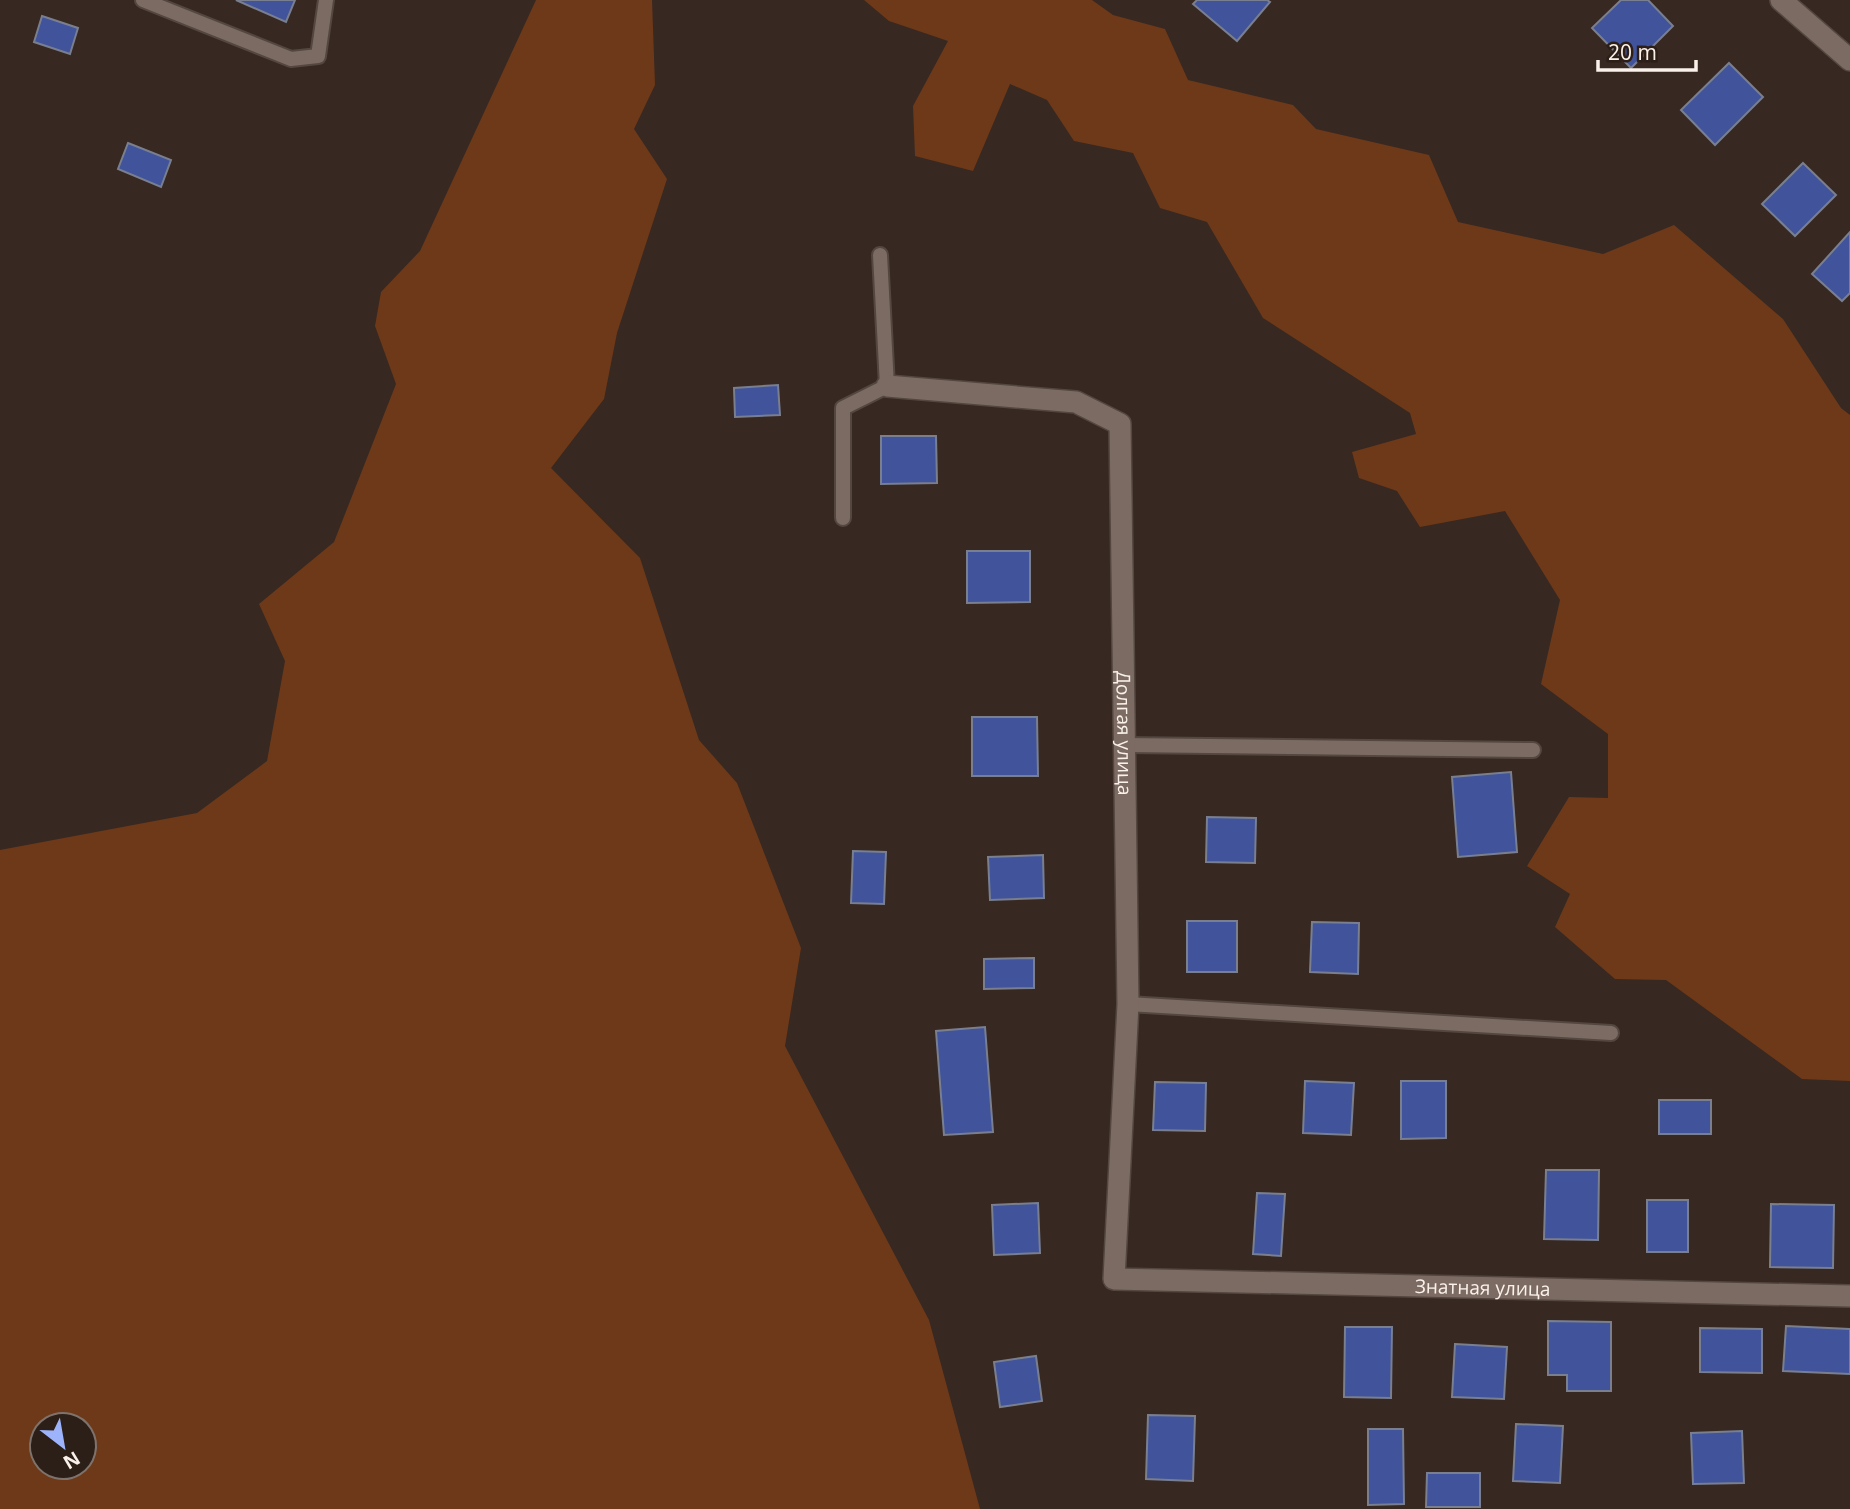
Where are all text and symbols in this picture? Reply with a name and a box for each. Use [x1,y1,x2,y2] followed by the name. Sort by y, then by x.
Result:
[1598,28,1696,72] scale bar
[1608,38,1657,66] text: 20 m
[1110,671,1138,796] street label: Долгая улица
[1415,1273,1551,1302] street label: Знатная улица
[28,1411,98,1481] north arrow
[58,1445,85,1476] text: N

